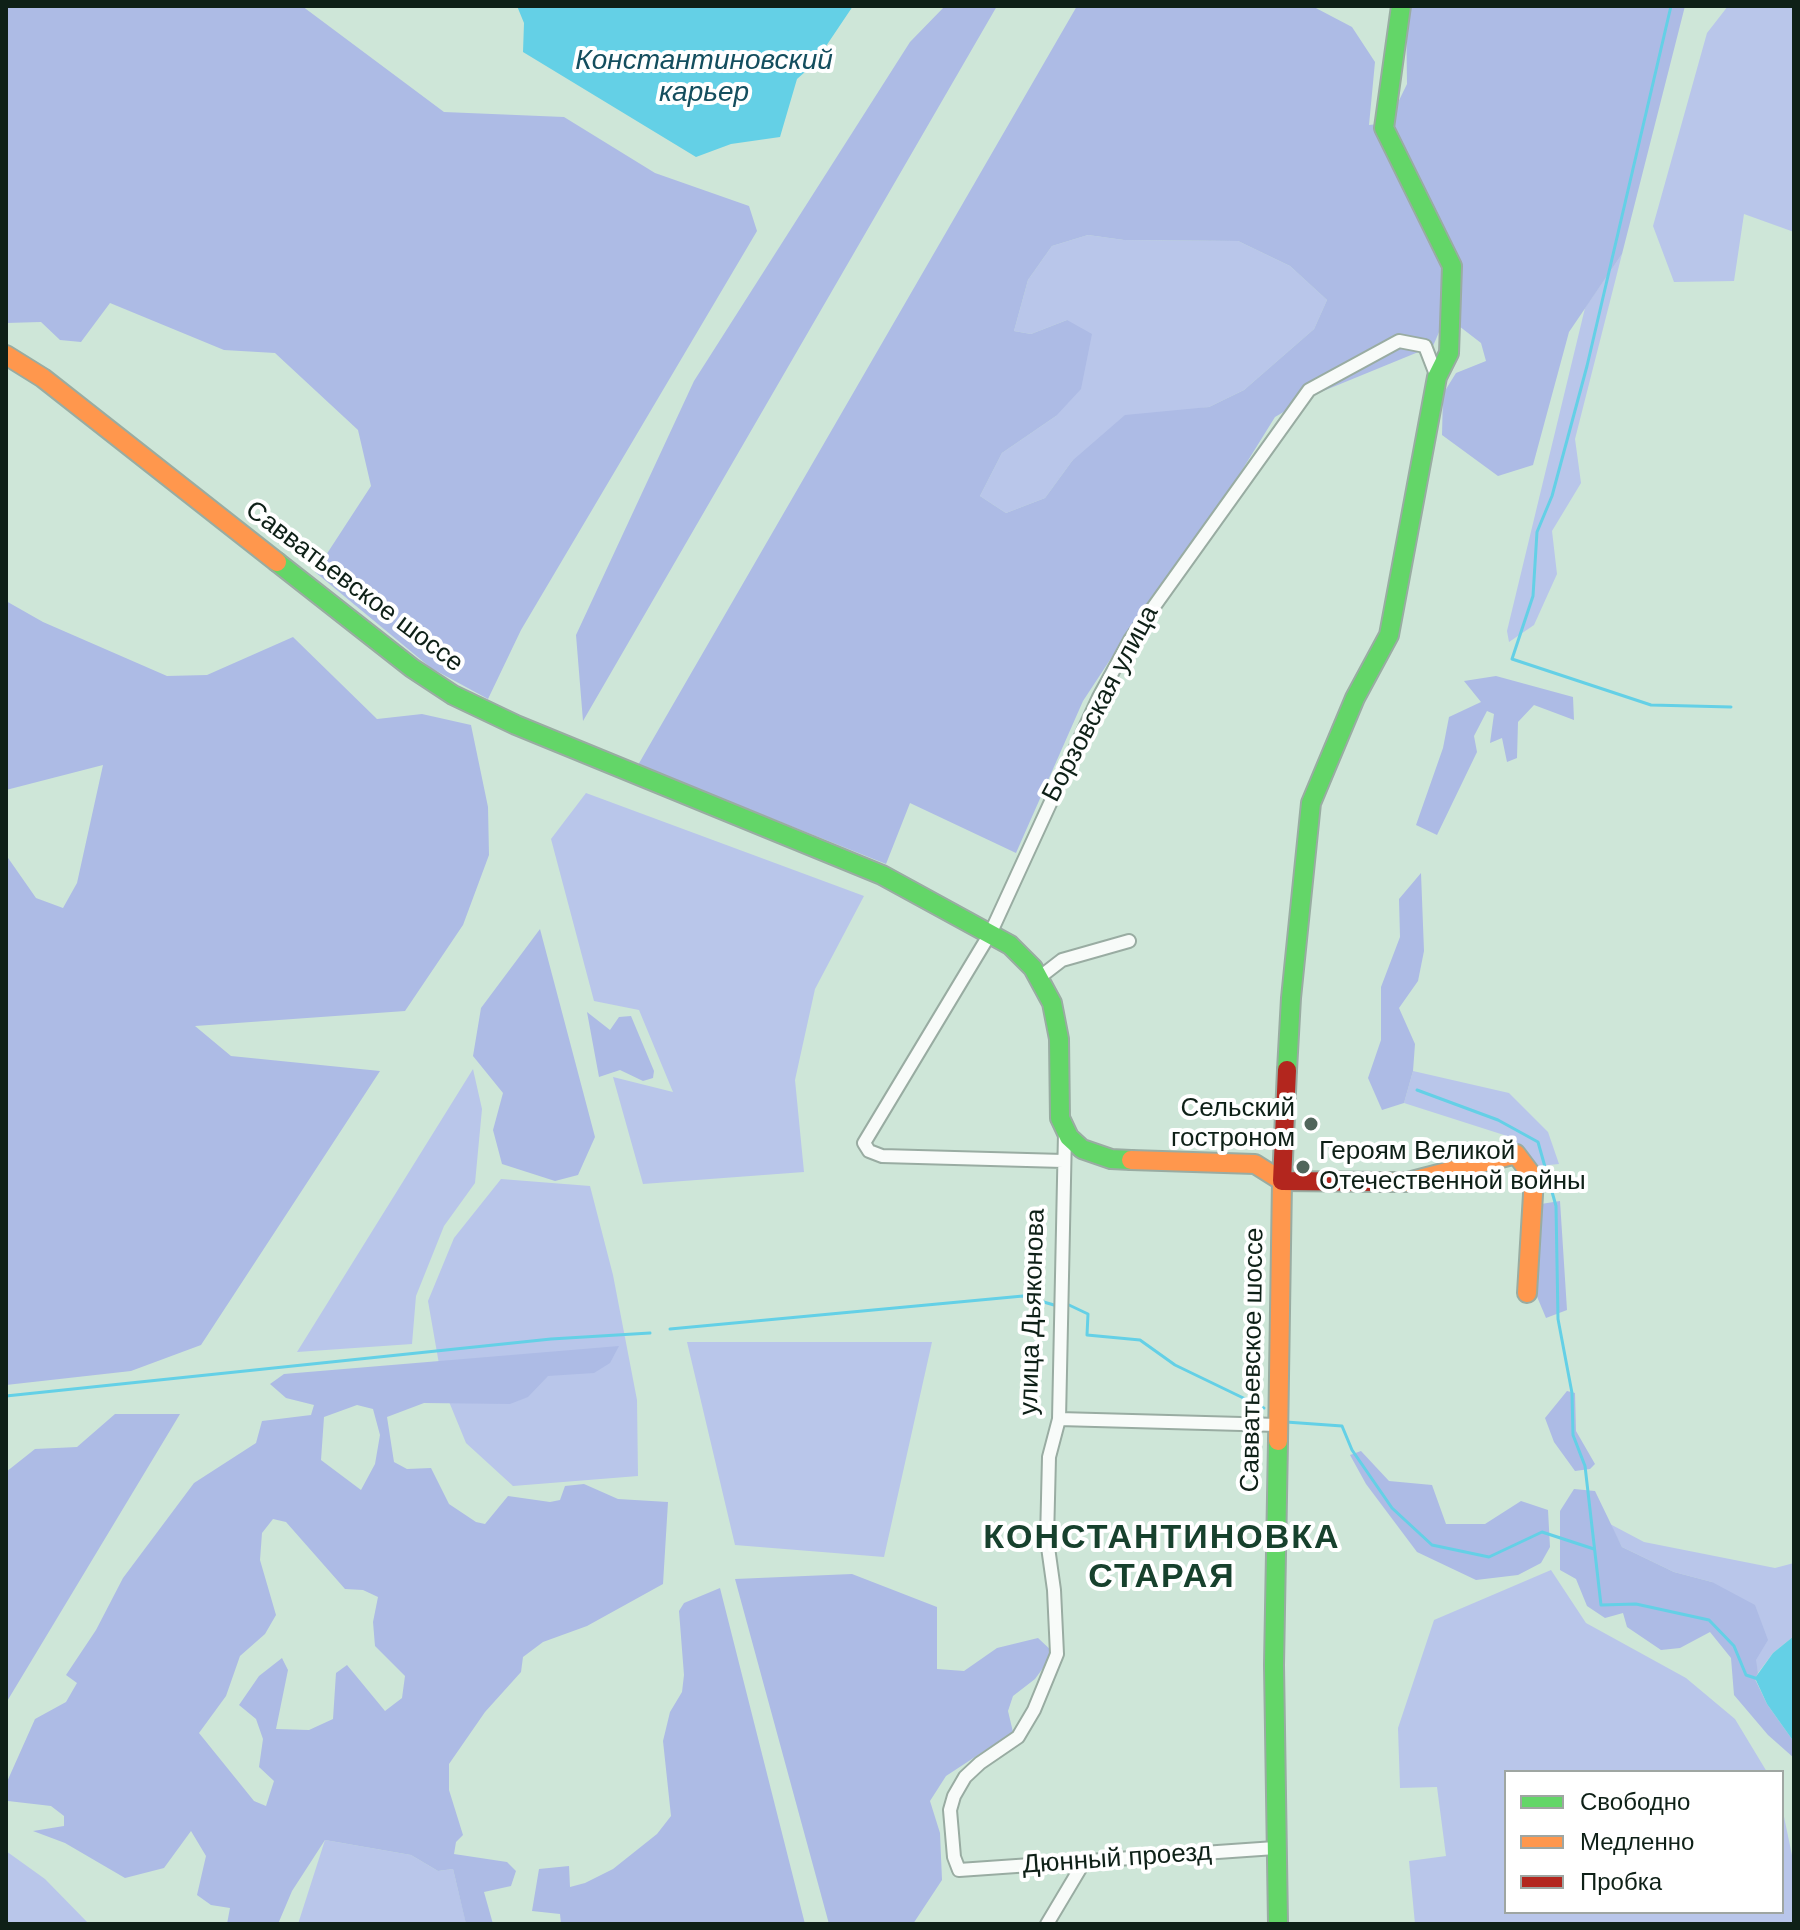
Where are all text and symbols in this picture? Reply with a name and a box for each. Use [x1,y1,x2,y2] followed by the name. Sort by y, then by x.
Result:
[575,44,833,110] water label: Константиновский карьер
[239,495,469,679] street label: Савватьевское шоссе
[1036,601,1166,807] street label: Борзовская улица
[1171,1093,1295,1154] place label: Сельский гостроном
[1302,1115,1320,1133] marker: Сельский гостроном
[1319,1136,1586,1198] place label: Героям Великой Отечественной войны
[1294,1158,1312,1176] marker: Героям Великой Отечественной войны
[1014,1208,1052,1416] street label: улица Дьяконова
[1235,1227,1271,1493] street label: Савватьевское шоссе
[983,1519,1341,1598] district label: КОНСТАНТИНОВКА СТАРАЯ
[1504,1770,1784,1914] legend
[1580,1788,1690,1815] text: Свободно
[1580,1828,1694,1855] text: Медленно
[1021,1837,1213,1881] street label: Дюнный проезд
[1580,1868,1662,1895] text: Пробка

